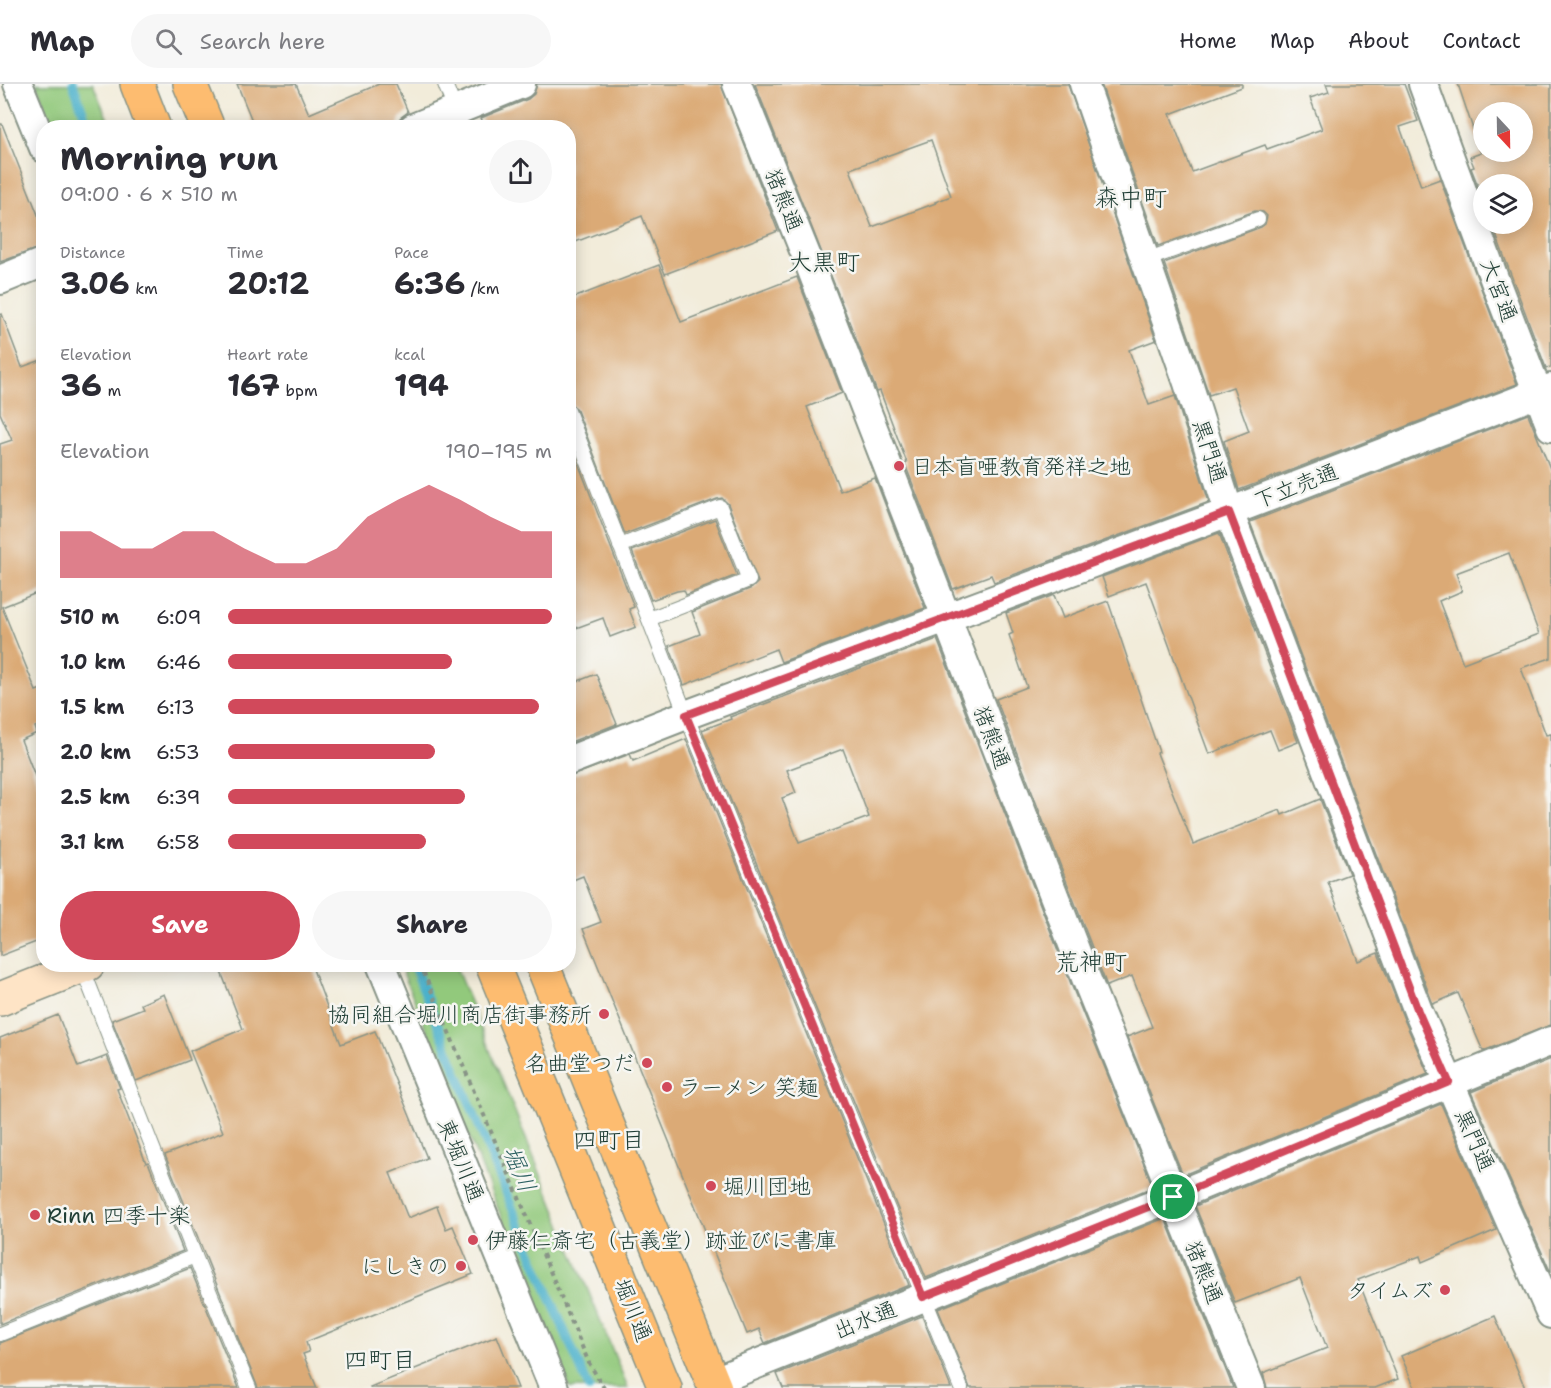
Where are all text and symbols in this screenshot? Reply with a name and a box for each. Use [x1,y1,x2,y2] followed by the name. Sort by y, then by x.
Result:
[131,14,551,68] search box
[30,22,95,60] text: Map
[152,25,185,58] icon: search
[200,27,325,56] text: Search here
[1179,27,1237,55] text: Home
[1270,27,1315,55] text: Map
[1348,27,1409,55] text: About
[1442,27,1521,55] text: Contact
[1473,102,1533,162] north arrow
[1473,102,1533,234] map controls
[60,136,278,181] text: Morning run
[489,140,552,203] button: share
[758,164,810,236] street label: 猪熊通
[1473,174,1533,234] button: layers
[60,181,238,207] text: 09:00 · 6 × 510 m
[1095,182,1167,214] district label: 森中町
[60,242,126,263] text: Distance
[227,242,264,263] text: Time
[394,242,429,263] text: Pace
[788,246,860,278] district label: 大黒町
[1474,254,1524,326] street label: 大宮通
[60,263,130,304] text: 3.06
[227,263,309,304] text: 20:12
[394,263,465,304] text: 6:36
[130,278,158,299] text: km
[465,278,499,299] text: /km
[60,344,132,365] text: Elevation
[227,344,309,365] text: Heart rate
[394,344,425,365] text: kcal
[60,365,102,406] text: 36
[227,365,280,406] text: 167
[394,365,449,406] text: 194
[102,380,121,401] text: m
[280,380,318,401] text: bpm
[1186,415,1234,487] street label: 黒門通
[60,438,150,464] text: Elevation
[445,438,552,464] text: 190–195 m
[911,452,1131,481] place label: 日本盲唖教育発祥之地
[1250,457,1342,515] street label: 下立売通
[892,459,906,473] marker: 日本盲唖教育発祥之地
[60,604,119,630] text: 510 m
[156,604,202,630] text: 6:09
[60,649,125,675] text: 1.0 km
[156,649,201,675] text: 6:46
[60,694,124,720] text: 1.5 km
[156,694,195,720] text: 6:13
[967,701,1017,773] street label: 猪熊通
[60,739,131,765] text: 2.0 km
[156,739,200,765] text: 6:53
[60,784,130,810] text: 2.5 km
[156,784,201,810] text: 6:39
[60,829,124,855] text: 3.1 km
[156,829,200,855] text: 6:58
[60,891,300,960] button: Save
[312,891,552,960] button: Share
[1055,946,1127,978] district label: 荒神町
[328,1000,592,1029] place label: 協同組合堀川商店街事務所
[597,1007,611,1021] marker: 協同組合堀川商店街事務所
[525,1049,635,1078] place label: 名曲堂つだ
[640,1056,654,1070] marker: 名曲堂つだ
[679,1073,819,1102] place label: ラーメン 笑麺
[660,1080,674,1094] marker: ラーメン 笑麺
[1448,1104,1502,1176] street label: 黒門通
[431,1114,491,1206] street label: 東堀川通
[573,1124,645,1156] district label: 四町目
[495,1141,543,1197] water label: 堀川
[1147,1171,1198,1222] pin
[723,1172,811,1201] place label: 堀川団地
[704,1179,718,1193] marker: 堀川団地
[1156,1180,1189,1213] icon: arrive
[47,1201,190,1230] place label: Rinn 四季十楽
[28,1208,42,1222] marker: Rinn 四季十楽
[485,1226,837,1255] place label: 伊藤仁斎宅（古義堂）跡並びに書庫
[466,1233,480,1247] marker: 伊藤仁斎宅（古義堂）跡並びに書庫
[1178,1236,1230,1308] street label: 猪熊通
[361,1252,449,1281] place label: にしきの
[454,1259,468,1273] marker: にしきの
[607,1274,659,1346] street label: 堀川通
[1347,1276,1433,1305] place label: タイムズ
[1438,1283,1452,1297] marker: タイムズ
[829,1294,901,1346] street label: 出水通
[344,1344,416,1376] district label: 四町目

